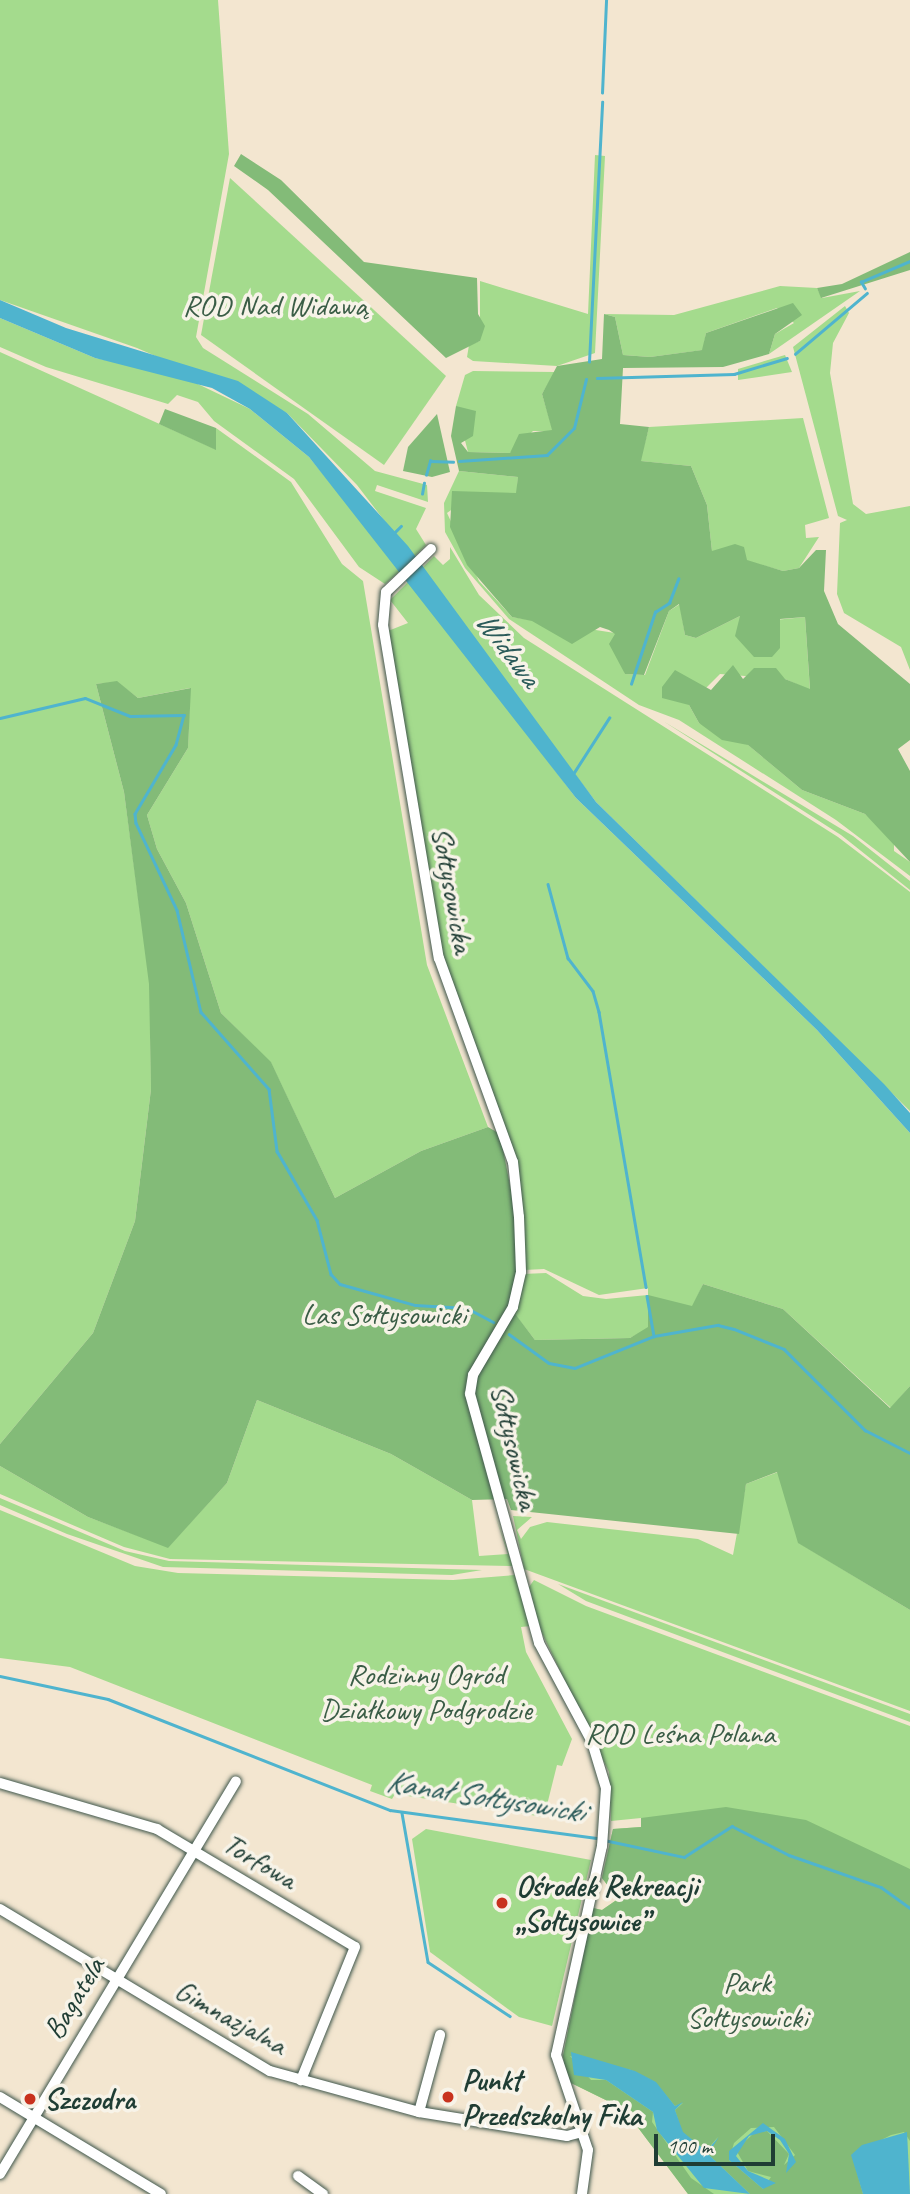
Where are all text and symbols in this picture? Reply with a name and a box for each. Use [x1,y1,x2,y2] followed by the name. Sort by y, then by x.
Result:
[182,287,368,323] park label: ROD Nad Widawą
[467,603,549,695] water label: Widawa
[424,824,482,956] street label: Sołtysowicka
[302,1296,466,1332] park label: Las Sołtysowicki
[483,1381,547,1513] street label: Sołtysowicka
[320,1656,532,1726] park label: Rodzinny Ogród Działkowy Podgrodzie
[586,1715,774,1751] park label: ROD Leśna Polana
[384,1762,586,1832] water label: Kanał Sołtysowicki
[217,1825,303,1897] street label: Torfowa
[516,1868,698,1938] place label: Ośrodek Rekreacji „Sołtysowice”
[494,1895,510,1911] marker: Ośrodek Rekreacji „Sołtysowice”
[36,1950,112,2046] street label: Bagatela
[687,1964,807,2035] park label: Park Sołtysowicki
[169,1972,293,2062] street label: Gimnazjalna
[462,2062,641,2132] place label: Punkt Przedszkolny Fika
[44,2081,135,2117] place label: Szczodra
[440,2089,456,2105] marker: Punkt Przedszkolny Fika
[22,2091,38,2107] marker: Szczodra
[658,2120,779,2164] scale bar
[667,2133,712,2159] text: 100 m

